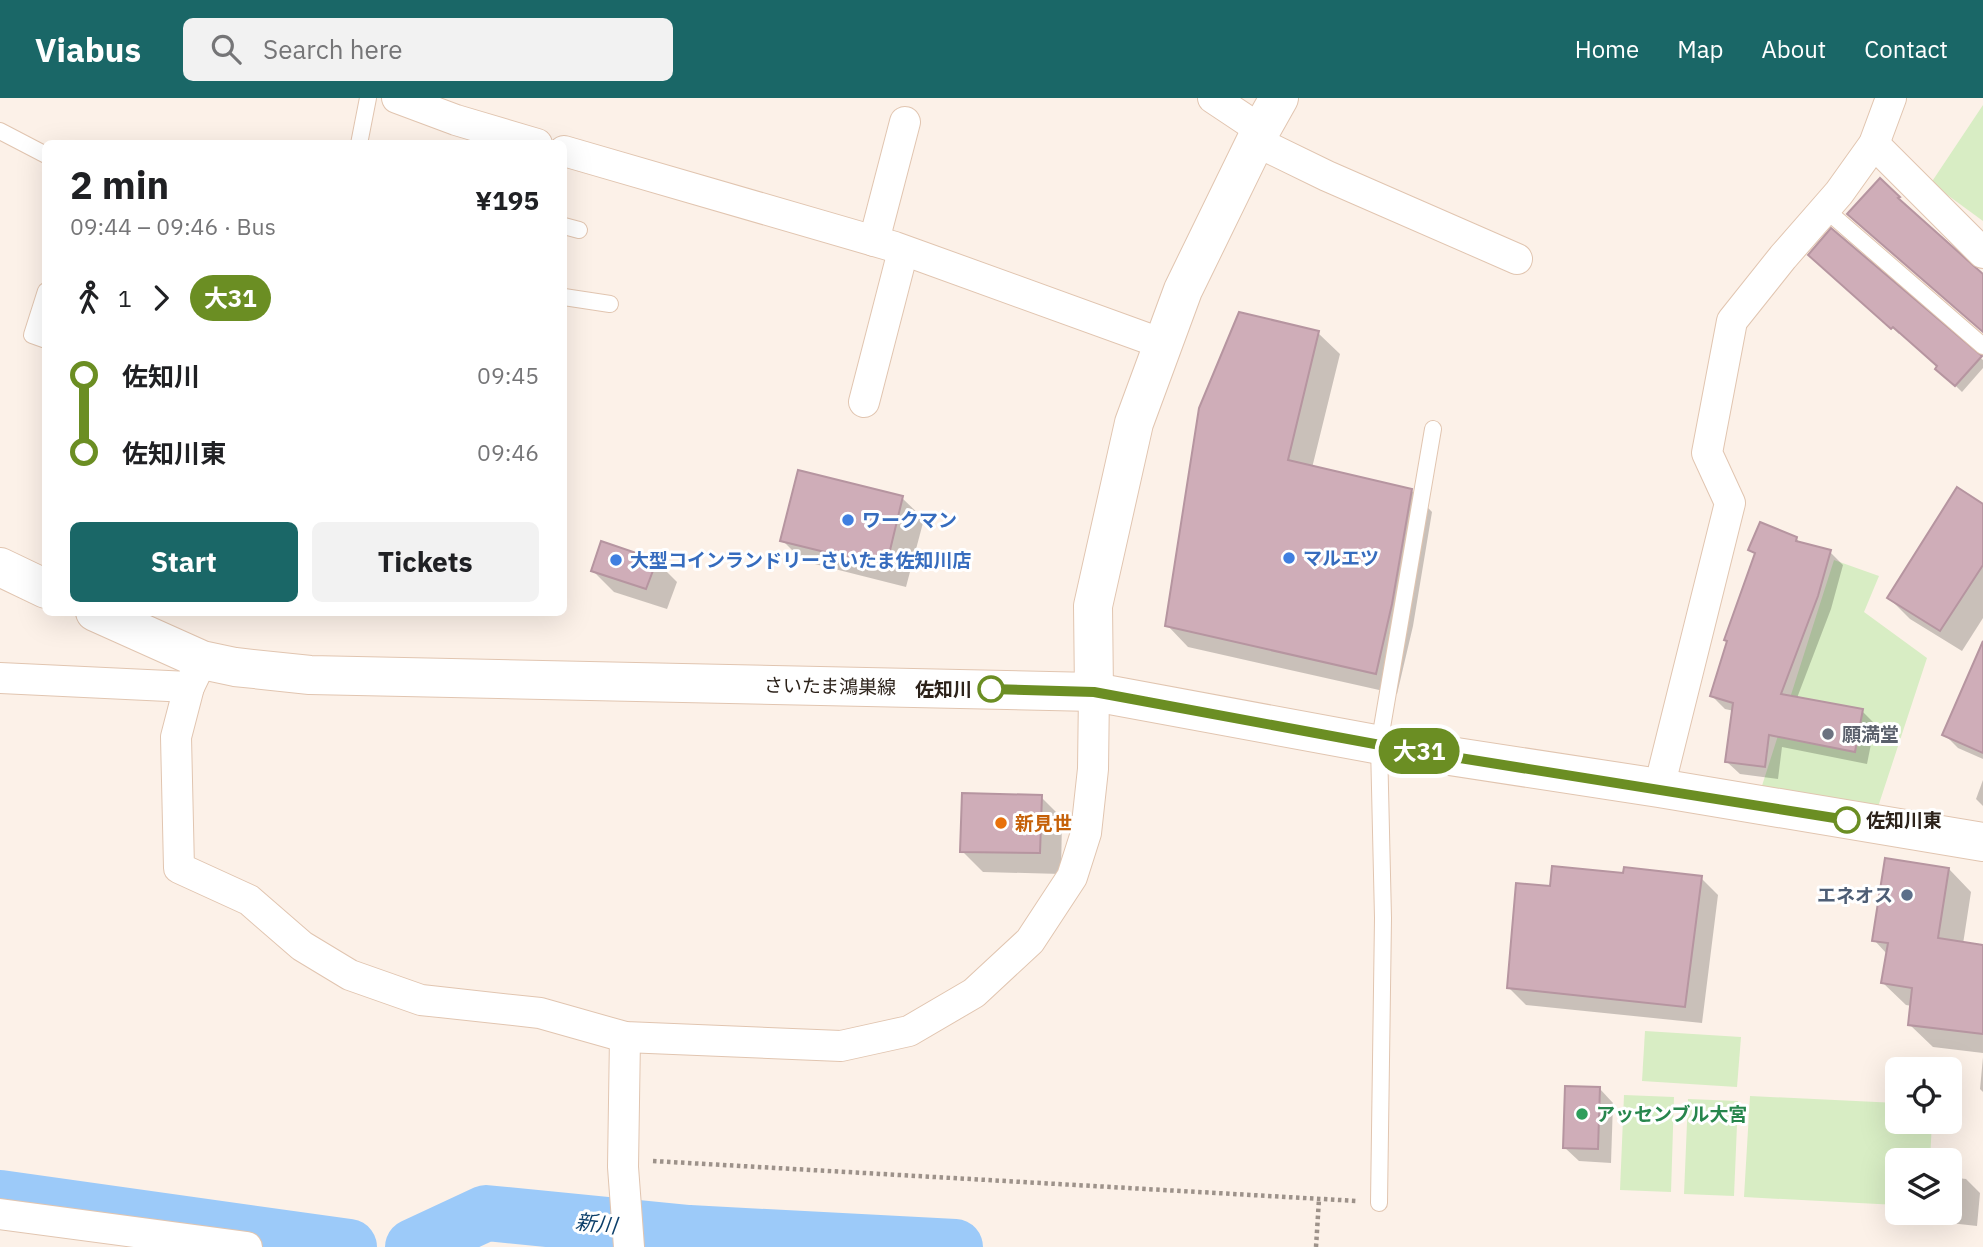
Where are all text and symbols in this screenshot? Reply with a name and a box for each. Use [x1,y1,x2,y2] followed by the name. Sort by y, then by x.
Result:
[183,18,673,81] search box
[35,28,141,71] text: Viabus
[207,30,245,68] icon: search
[263,32,402,66] text: Search here
[1575,33,1639,65] text: Home
[1677,33,1723,65] text: Map
[1761,33,1826,65] text: About
[1864,33,1948,65] text: Contact
[70,160,169,209] text: 2 min
[475,183,539,217] text: ¥195
[70,211,276,241] text: 09:44 – 09:46 · Bus
[70,279,108,317] icon: walk
[142,279,180,317] icon: forward
[204,282,257,314] text: 大31
[118,283,132,313] text: 1
[122,359,200,393] text: 佐知川
[477,360,539,390] text: 09:45
[122,436,226,470] text: 佐知川東
[477,437,539,467] text: 09:46
[862,508,957,532] place label: ワークマン
[840,512,856,528] marker: ワークマン
[70,522,298,602] button: Start
[312,522,539,602] button: Tickets
[1303,546,1379,570] place label: マルエツ
[630,548,971,572] place label: 大型コインランドリーさいたま佐知川店
[1281,550,1297,566] marker: マルエツ
[608,552,624,568] marker: 大型コインランドリーさいたま佐知川店
[764,673,896,699] street label: さいたま鴻巣線
[978,676,1004,702] marker: 佐知川
[915,677,972,701] place label: 佐知川
[1842,722,1899,746] place label: 願満堂
[1820,726,1836,742] marker: 願満堂
[1379,728,1459,774] line badge: 大31
[1393,735,1445,767] text: 大31
[1834,807,1860,833] marker: 佐知川東
[1866,808,1942,832] place label: 佐知川東
[1015,811,1072,835] place label: 新見世
[993,815,1009,831] marker: 新見世
[1817,883,1893,907] place label: エネオス
[1899,887,1915,903] marker: エネオス
[1885,1057,1962,1225] map controls
[1885,1057,1962,1134] button: locate
[1596,1102,1747,1126] place label: アッセンブル大宮
[1574,1106,1590,1122] marker: アッセンブル大宮
[1885,1148,1962,1225] button: layers
[574,1207,620,1239] water label: 新川

